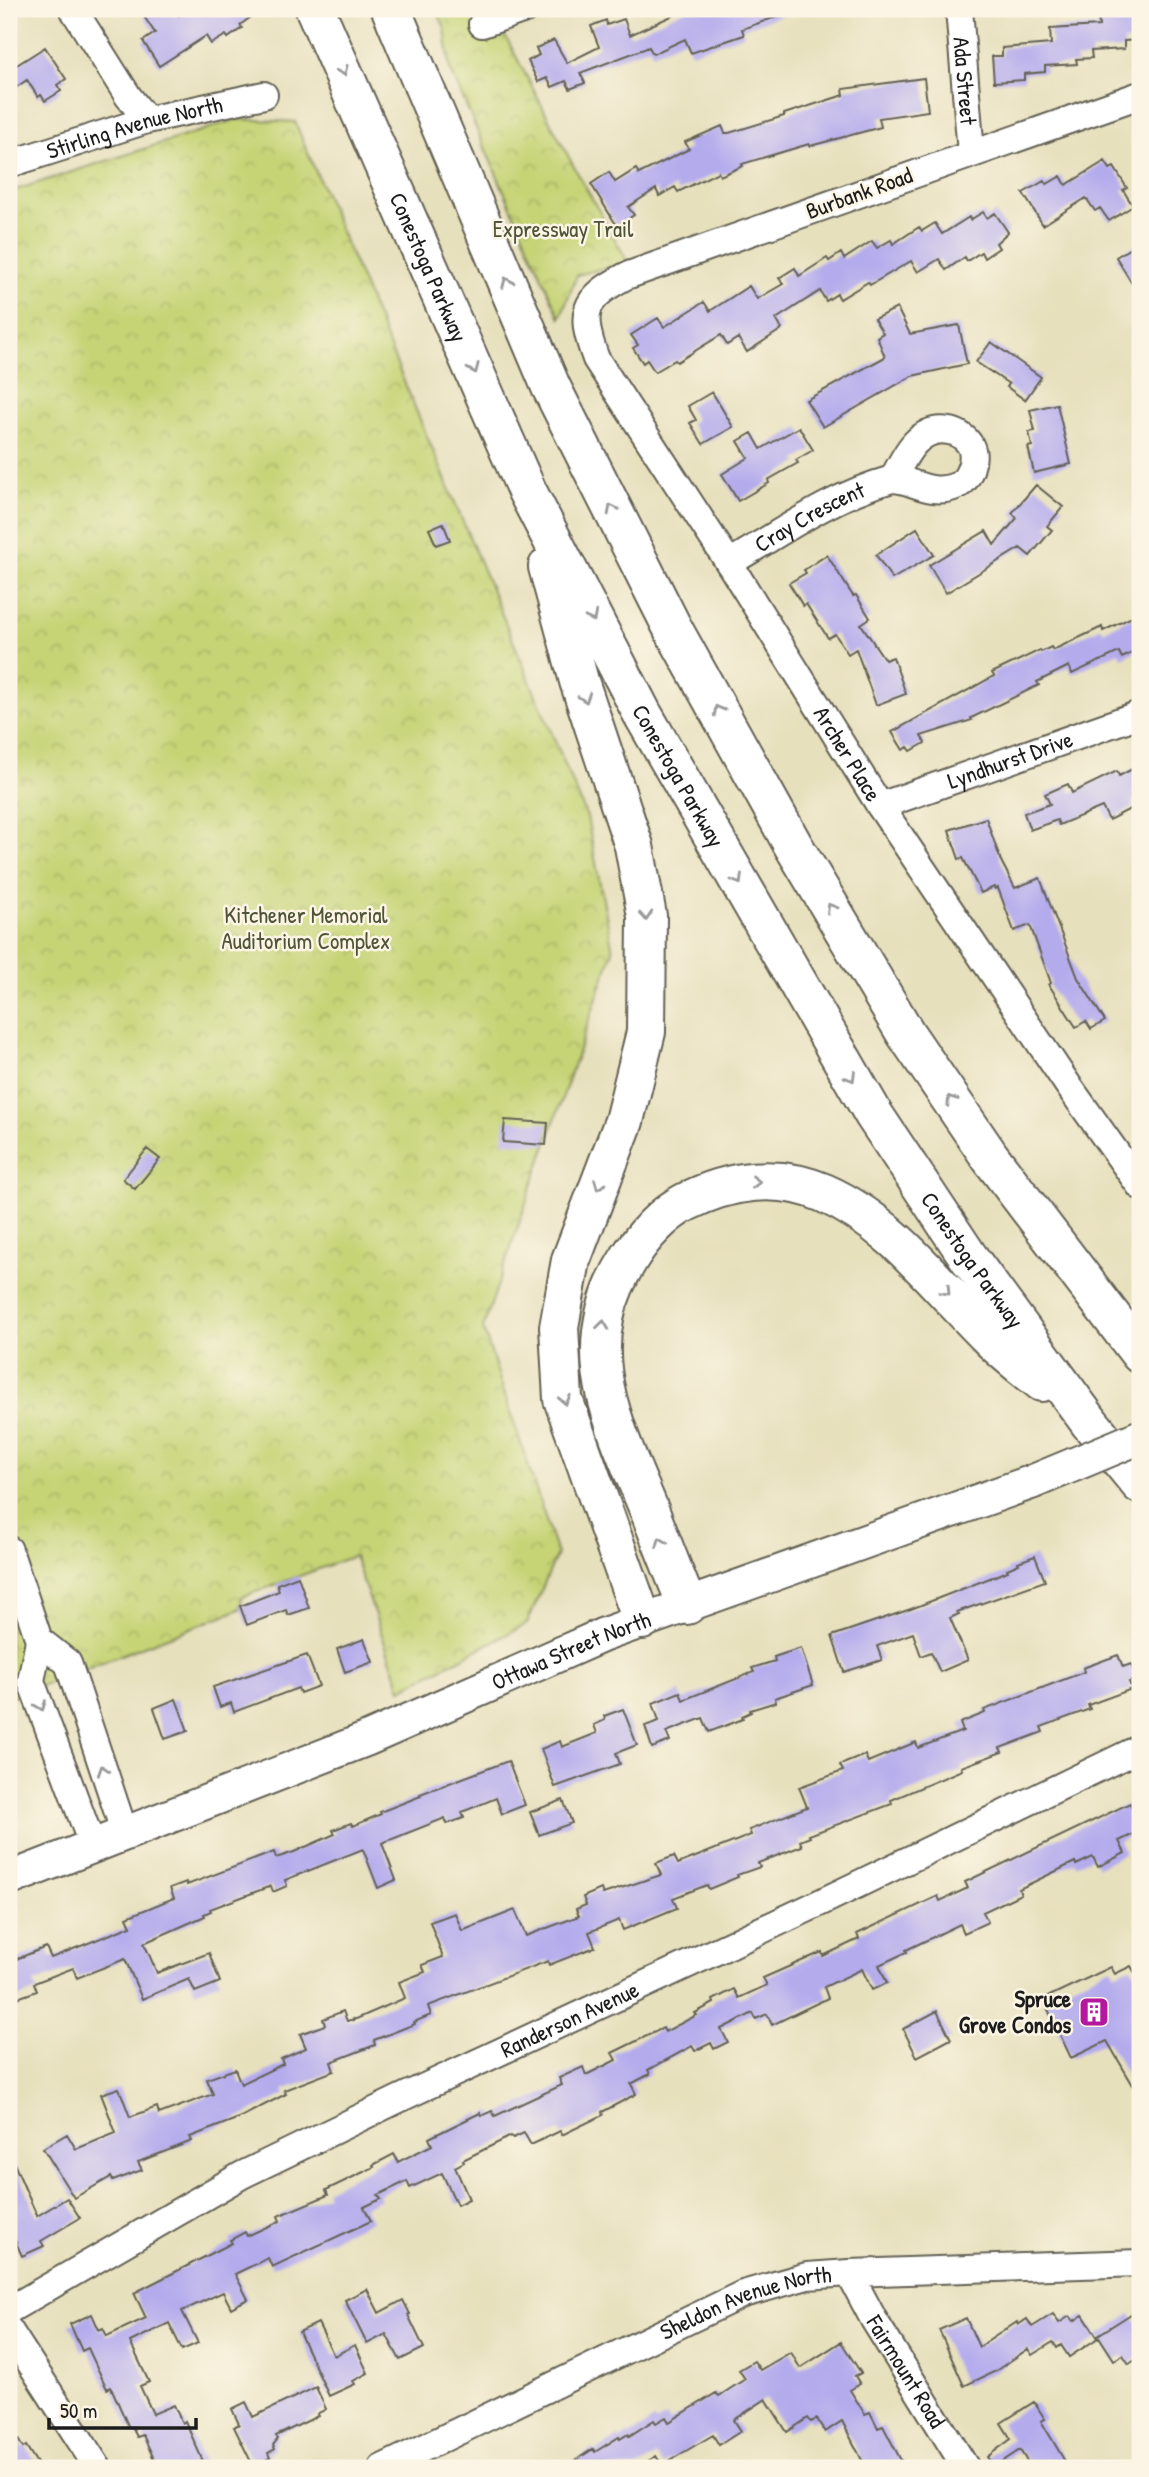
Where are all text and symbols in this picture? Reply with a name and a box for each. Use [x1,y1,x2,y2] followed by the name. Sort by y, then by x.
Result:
[946,36,985,127] street label: Ada Street
[335,64,349,76] one-way arrow
[43,88,226,166] street label: Stirling Avenue North
[801,159,916,226] street label: Burbank Road
[383,187,476,347] street label: Conestoga Parkway
[493,213,634,244] park label: Expressway Trail
[501,276,515,288] one-way arrow
[466,362,480,375] one-way arrow
[748,473,870,559] street label: Cray Crescent
[607,504,621,516] one-way arrow
[584,610,597,622] one-way arrow
[577,691,591,704] one-way arrow
[625,699,732,853] street label: Conestoga Parkway
[807,700,889,807] street label: Archer Place
[713,705,726,717] one-way arrow
[943,723,1077,796] street label: Lyndhurst Drive
[730,872,743,885] one-way arrow
[222,899,390,956] park label: Kitchener Memorial Auditorium Complex
[826,902,839,915] one-way arrow
[638,911,653,922] one-way arrow
[843,1069,856,1082] one-way arrow
[947,1095,960,1108] one-way arrow
[751,1174,762,1190] one-way arrow
[593,1178,607,1190] one-way arrow
[914,1185,1032,1335] street label: Conestoga Parkway
[938,1283,950,1296] one-way arrow
[596,1319,611,1331] one-way arrow
[556,1394,571,1406] one-way arrow
[656,1536,670,1548] one-way arrow
[487,1603,655,1697] street label: Ottawa Street North
[32,1699,46,1711] one-way arrow
[97,1764,112,1776] one-way arrow
[495,1973,644,2065] street label: Randerson Avenue
[959,1983,1072,2040] place label: Spruce Grove Condos
[1077,1995,1111,2029] building icon: Spruce Grove Condos
[655,2258,833,2347] street label: Sheldon Avenue North
[859,2308,953,2434] street label: Fairmount Road
[49,2386,196,2430] scale bar
[60,2396,97,2425] text: 50 m

